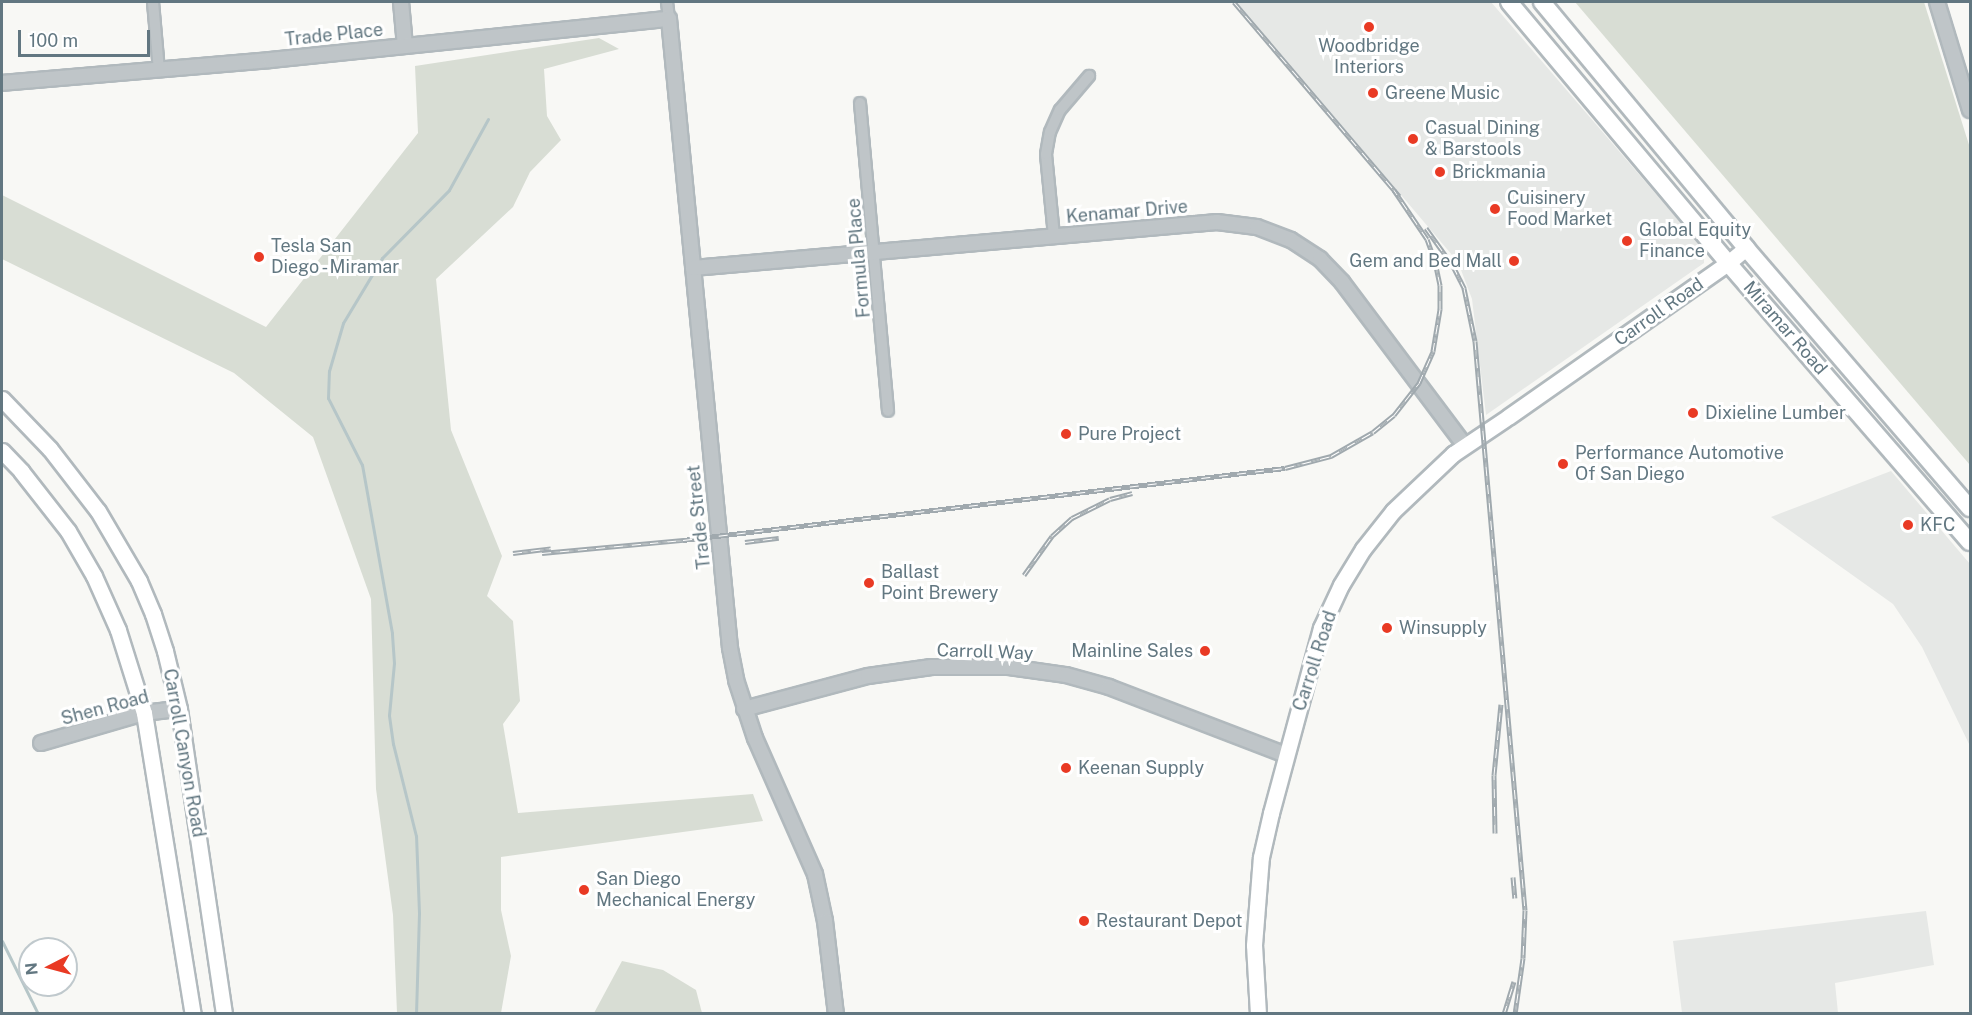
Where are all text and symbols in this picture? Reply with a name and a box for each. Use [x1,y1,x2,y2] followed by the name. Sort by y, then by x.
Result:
[21,18,153,56] scale bar
[284,19,384,51] street label: Trade Place
[1362,20,1376,34] marker: Woodbridge Interiors
[29,30,78,51] text: 100 m
[1318,36,1420,78] place label: Woodbridge Interiors
[1385,82,1500,104] place label: Greene Music
[1366,86,1380,100] marker: Greene Music
[1425,118,1540,160] place label: Casual Dining & Barstools
[1406,132,1420,146] marker: Casual Dining & Barstools
[1452,161,1546,183] place label: Brickmania
[1433,165,1447,179] marker: Brickmania
[1507,188,1612,230] place label: Cuisinery Food Market
[1065,196,1189,228] street label: Kenamar Drive
[843,197,875,319] street label: Formula Place
[1488,202,1502,216] marker: Cuisinery Food Market
[1639,220,1751,262] place label: Global Equity Finance
[1620,234,1634,248] marker: Global Equity Finance
[271,236,404,278] place label: Tesla San Diego - Miramar
[252,250,266,264] marker: Tesla San Diego - Miramar
[1349,250,1502,272] place label: Gem and Bed Mall
[1507,254,1521,268] marker: Gem and Bed Mall
[1610,273,1708,351] street label: Carroll Road
[1739,277,1831,379] street label: Miramar Road
[1705,402,1846,424] place label: Dixieline Lumber
[1686,406,1700,420] marker: Dixieline Lumber
[1078,423,1181,445] place label: Pure Project
[1059,427,1073,441] marker: Pure Project
[1575,443,1784,486] place label: Performance Automotive Of San Diego
[1556,457,1570,471] marker: Performance Automotive Of San Diego
[683,464,715,570] street label: Trade Street
[1920,514,1955,536] place label: KFC
[1901,518,1915,532] marker: KFC
[881,562,998,604] place label: Ballast Point Brewery
[862,576,876,590] marker: Ballast Point Brewery
[1289,608,1341,714] street label: Carroll Road
[1399,617,1487,639] place label: Winsupply
[1380,621,1394,635] marker: Winsupply
[936,640,1034,664] street label: Carroll Way
[1071,640,1193,662] place label: Mainline Sales
[1198,644,1212,658] marker: Mainline Sales
[159,667,209,839] street label: Carroll Canyon Road
[59,686,151,730] street label: Shen Road
[1078,757,1204,779] place label: Keenan Supply
[1059,761,1073,775] marker: Keenan Supply
[596,869,755,912] place label: San Diego Mechanical Energy
[577,883,591,897] marker: San Diego Mechanical Energy
[1096,910,1243,932] place label: Restaurant Depot
[1077,914,1091,928] marker: Restaurant Depot
[18,937,78,997] north arrow
[21,962,42,976] text: N

